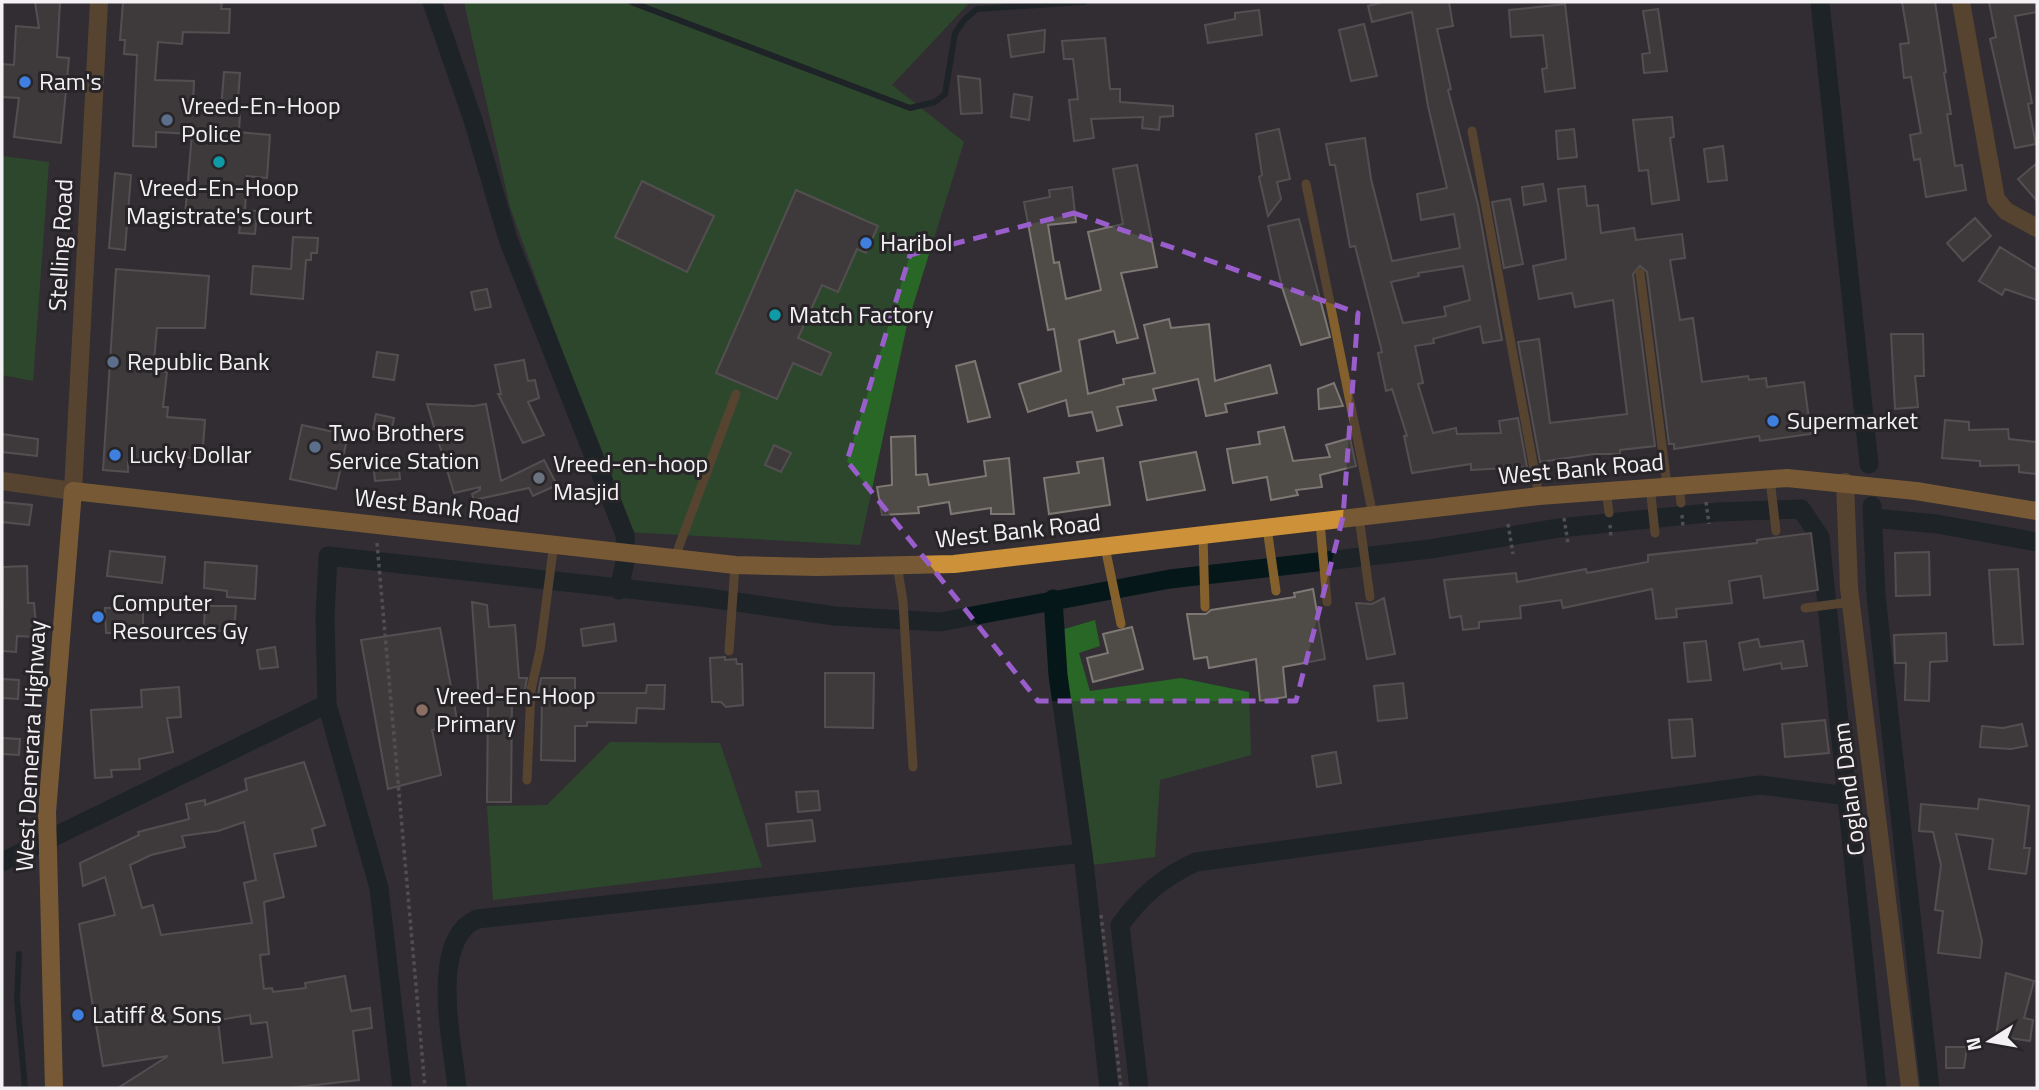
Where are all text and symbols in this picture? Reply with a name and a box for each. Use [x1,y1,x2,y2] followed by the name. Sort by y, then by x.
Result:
[39,63,102,99] place label: Ram's
[17,74,33,90] marker: Ram's
[181,87,341,151] place label: Vreed-En-Hoop Police
[159,112,175,128] marker: Vreed-En-Hoop Police
[211,154,227,170] marker: Vreed-En-Hoop Magistrate's Court
[126,169,313,233] place label: Vreed-En-Hoop Magistrate's Court
[39,178,81,312] street label: Stelling Road
[880,224,953,260] place label: Haribol
[858,235,874,251] marker: Haribol
[789,296,934,332] place label: Match Factory
[767,307,783,323] marker: Match Factory
[127,343,270,379] place label: Republic Bank
[105,354,121,370] marker: Republic Bank
[1787,402,1918,438] place label: Supermarket
[1765,413,1781,429] marker: Supermarket
[329,414,479,478] place label: Two Brothers Service Station
[129,436,252,472] place label: Lucky Dollar
[307,439,323,455] marker: Two Brothers Service Station
[1497,443,1665,493] street label: West Bank Road
[553,445,708,509] place label: Vreed-en-hoop Masjid
[107,447,123,463] marker: Lucky Dollar
[531,470,547,486] marker: Vreed-en-hoop Masjid
[353,478,522,532] street label: West Bank Road
[933,503,1102,557] street label: West Bank Road
[112,584,249,648] place label: Computer Resources Gy
[90,609,106,625] marker: Computer Resources Gy
[5,619,55,873] street label: West Demerara Highway
[436,677,596,741] place label: Vreed-En-Hoop Primary
[414,702,430,718] marker: Vreed-En-Hoop Primary
[1822,721,1874,858] street label: Cogland Dam
[92,996,222,1032] place label: Latiff & Sons
[1955,1006,2025,1076] north arrow
[70,1007,86,1023] marker: Latiff & Sons
[1957,1035,1988,1054] text: N

